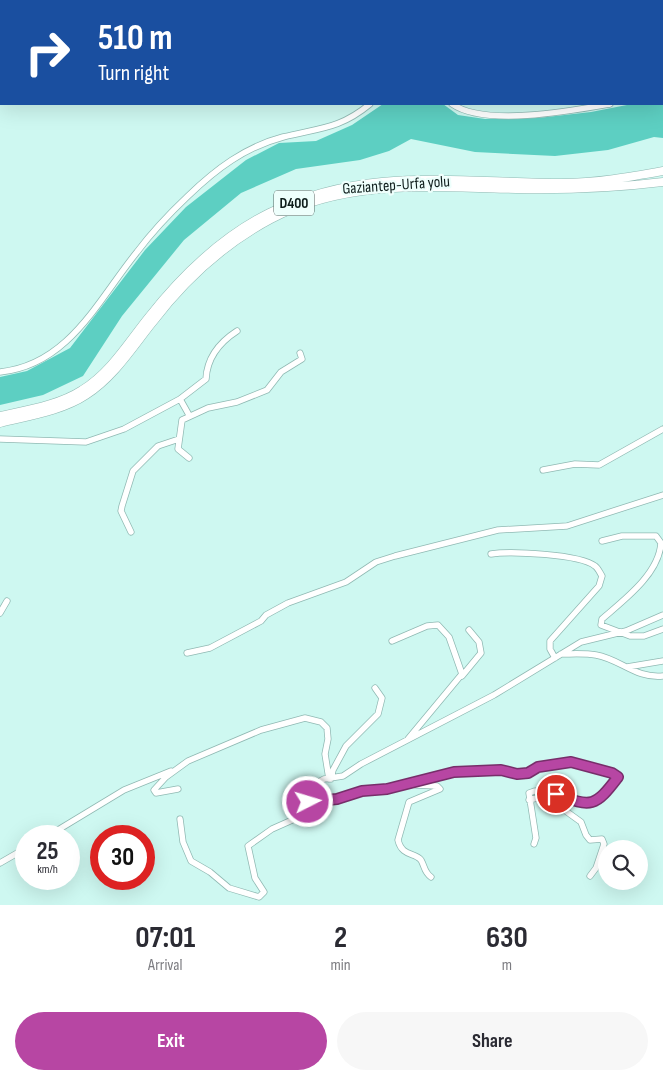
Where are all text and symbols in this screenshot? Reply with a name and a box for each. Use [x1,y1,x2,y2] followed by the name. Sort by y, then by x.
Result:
[98,17,172,60] text: 510 m
[15,20,80,85] icon: right
[98,60,169,87] text: Turn right
[342,172,451,199] street label: Gaziantep-Urfa yolu
[274,190,314,216] road number: D400
[535,773,577,815] pin
[281,775,333,827] position arrow
[542,780,570,808] icon: arrive
[90,825,155,890] speed limit sign: 30
[37,836,58,867] text: 25
[598,840,648,890] map controls
[598,840,648,890] button: search
[37,862,58,877] text: km/h
[135,920,195,956] text: 07:01
[334,920,347,956] text: 2
[486,920,528,956] text: 630
[148,956,182,975] text: Arrival
[331,956,351,975] text: min
[502,956,512,975] text: m
[15,1012,327,1070] button: Exit
[337,1012,648,1070] button: Share

